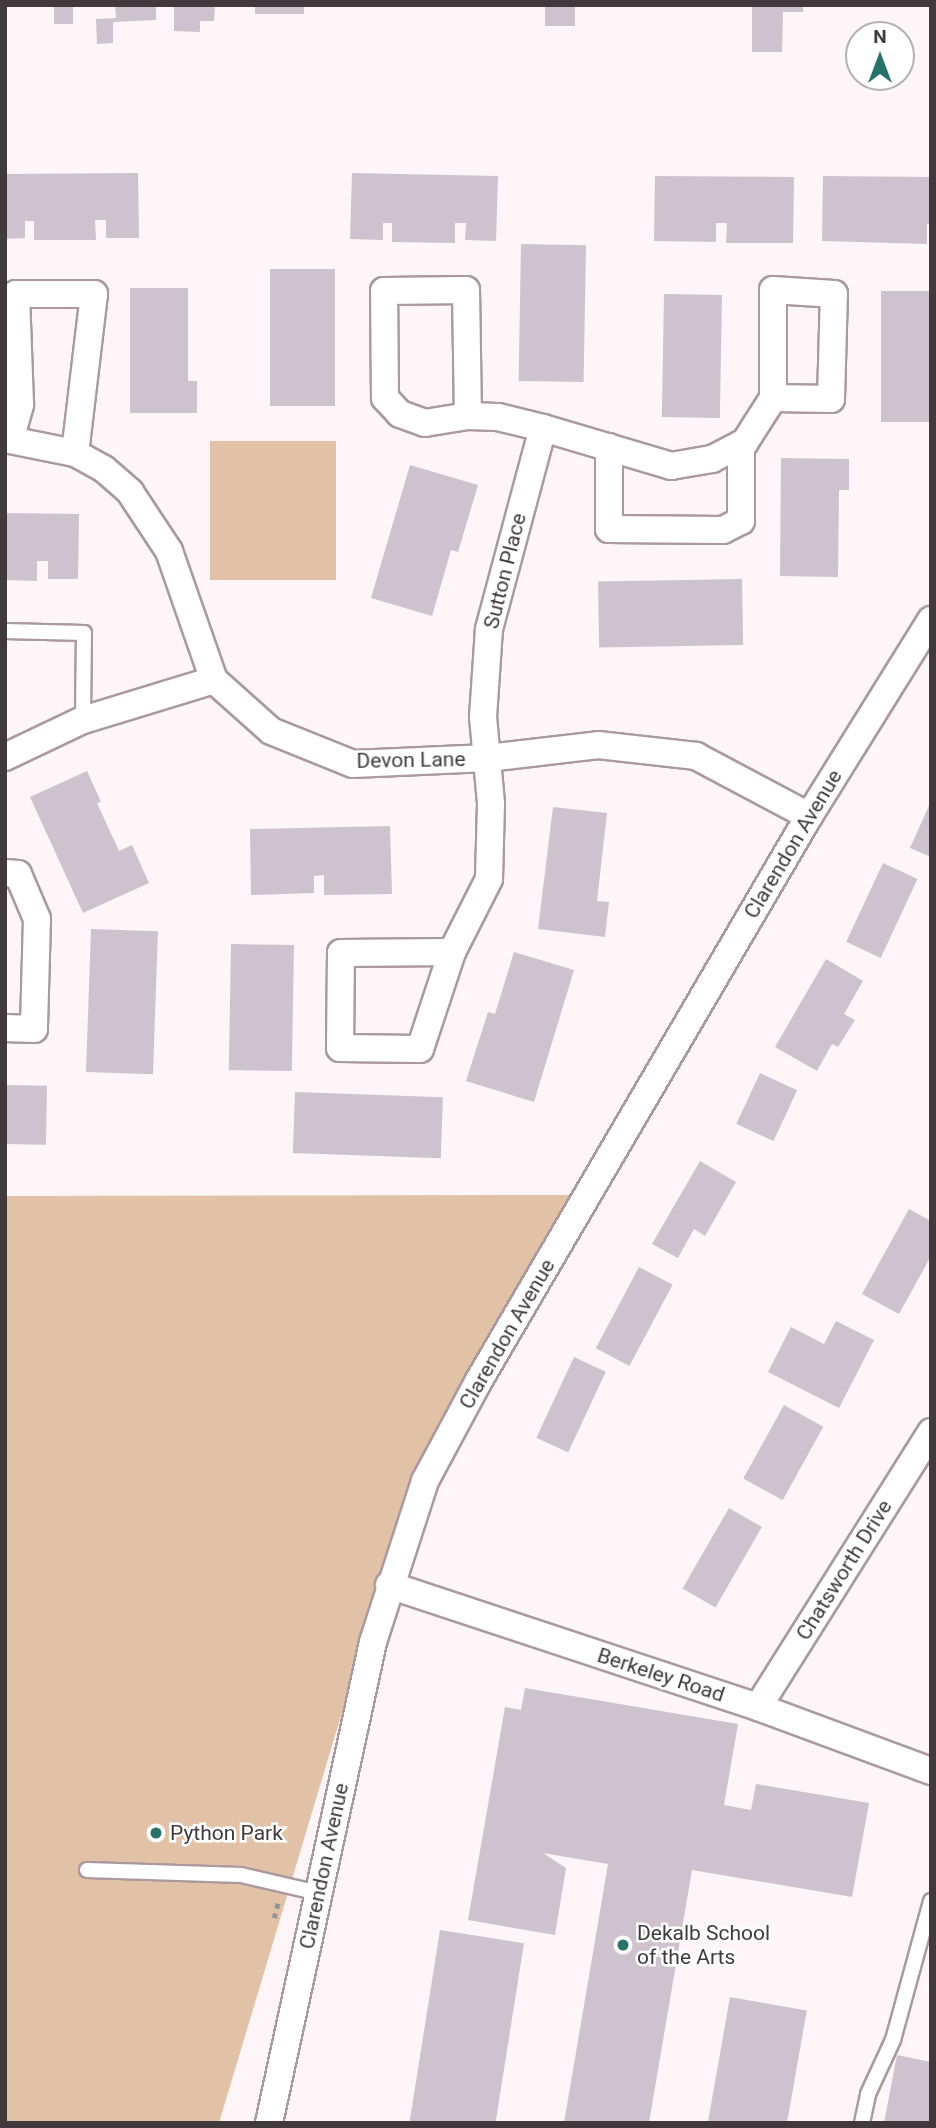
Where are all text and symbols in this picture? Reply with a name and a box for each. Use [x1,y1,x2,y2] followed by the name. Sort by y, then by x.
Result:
[845,21,915,91] north arrow
[873,25,887,48] text: N
[478,511,532,631] street label: Sutton Place
[356,746,466,774] street label: Devon Lane
[739,765,847,923] street label: Clarendon Avenue
[454,1254,560,1414] street label: Clarendon Avenue
[791,1495,897,1645] street label: Chatsworth Drive
[594,1643,728,1707] street label: Berkeley Road
[294,1781,354,1951] street label: Clarendon Avenue
[170,1820,283,1846] place label: Python Park
[148,1825,164,1841] marker: Python Park
[637,1920,770,1970] place label: Dekalb School of the Arts
[615,1937,631,1953] marker: Dekalb School of the Arts

